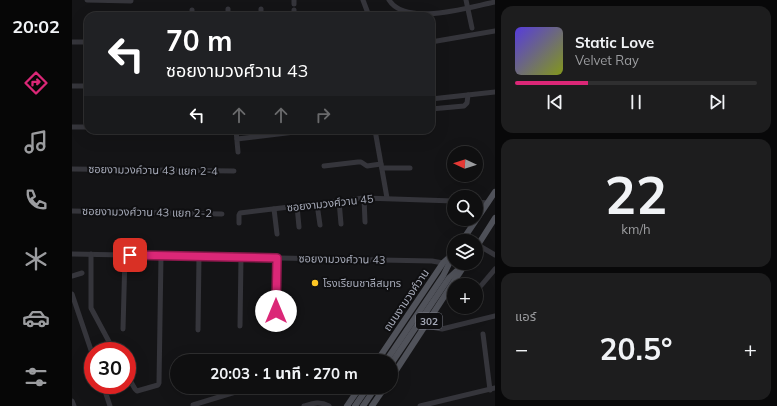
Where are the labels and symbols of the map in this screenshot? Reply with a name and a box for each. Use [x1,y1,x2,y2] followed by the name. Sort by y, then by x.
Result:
[447,146,483,182] north arrow
[88,162,218,178] street label: ซอยงามวงค์วาน 43 แยก 2-4
[286,191,374,215] street label: ซอยงามวงศ์วาน 45
[82,204,212,220] street label: ซอยงามวงศ์วาน 43 แยก 2-2
[113,238,147,272] pin
[298,251,386,267] street label: ซอยงามวงศ์วาน 43
[380,266,432,334] street label: ถนนงามวงศ์วาน
[323,276,401,290] place label: โรงเรียนชาลีสมุทร
[310,278,320,288] marker: โรงเรียนชาลีสมุทร
[255,290,297,332] position arrow
[416,313,442,329] road number: 302
[84,342,136,394] speed limit sign: 30

